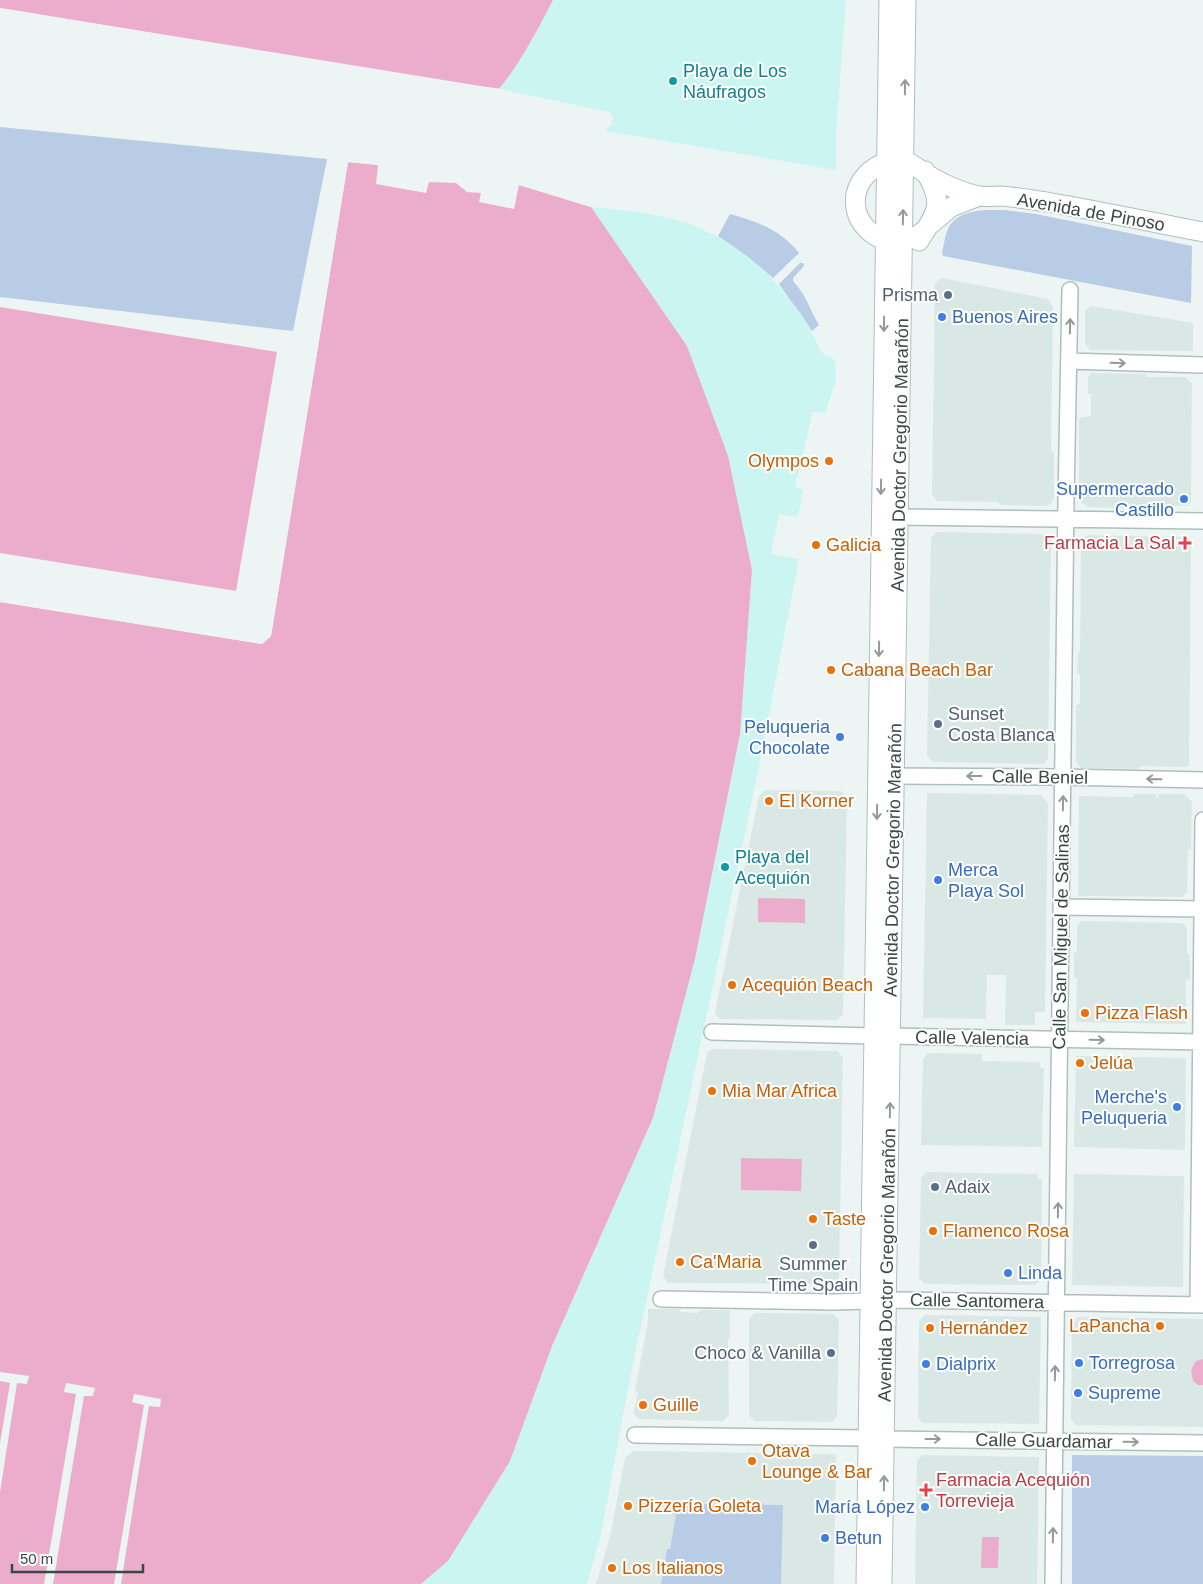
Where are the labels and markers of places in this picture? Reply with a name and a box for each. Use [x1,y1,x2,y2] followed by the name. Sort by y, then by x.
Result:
[683,61,787,102] place label: Playa de Los Náufragos
[667,75,679,87] marker: Playa de Los Náufragos
[882,285,939,305] place label: Prisma
[942,289,954,301] marker: Prisma
[952,307,1058,327] place label: Buenos Aires
[936,311,948,323] marker: Buenos Aires
[748,451,819,471] place label: Olympos
[823,455,835,467] marker: Olympos
[1056,479,1174,520] place label: Supermercado Castillo
[1178,493,1190,505] marker: Supermercado Castillo
[1044,533,1175,553] place label: Farmacia La Sal
[826,535,882,555] place label: Galicia
[1179,537,1191,549] marker: Farmacia La Sal
[810,539,822,551] marker: Galicia
[841,660,993,680] place label: Cabana Beach Bar
[825,664,837,676] marker: Cabana Beach Bar
[948,704,1056,745] place label: Sunset Costa Blanca
[744,717,831,758] place label: Peluqueria Chocolate
[932,718,944,730] marker: Sunset Costa Blanca
[834,731,846,743] marker: Peluqueria Chocolate
[779,791,854,811] place label: El Korner
[763,795,775,807] marker: El Korner
[735,847,810,888] place label: Playa del Acequión
[948,860,1024,901] place label: Merca Playa Sol
[719,861,731,873] marker: Playa del Acequión
[932,874,944,886] marker: Merca Playa Sol
[742,975,873,995] place label: Acequión Beach
[726,979,738,991] marker: Acequión Beach
[1095,1003,1188,1023] place label: Pizza Flash
[1079,1007,1091,1019] marker: Pizza Flash
[1090,1053,1134,1073] place label: Jelúa
[1074,1057,1086,1069] marker: Jelúa
[722,1081,838,1101] place label: Mia Mar Africa
[706,1085,718,1097] marker: Mia Mar Africa
[1081,1087,1168,1128] place label: Merche's Peluqueria
[1171,1101,1183,1113] marker: Merche's Peluqueria
[945,1177,990,1197] place label: Adaix
[929,1181,941,1193] marker: Adaix
[823,1209,866,1229] place label: Taste
[807,1213,819,1225] marker: Taste
[943,1221,1070,1241] place label: Flamenco Rosa
[927,1225,939,1237] marker: Flamenco Rosa
[807,1239,819,1251] marker: Summer Time Spain
[690,1252,762,1272] place label: Ca'Maria
[768,1254,858,1295] place label: Summer Time Spain
[674,1256,686,1268] marker: Ca'Maria
[1018,1263,1063,1283] place label: Linda
[1002,1267,1014,1279] marker: Linda
[1069,1316,1151,1336] place label: LaPancha
[940,1318,1028,1338] place label: Hernández
[1154,1320,1166,1332] marker: LaPancha
[924,1322,936,1334] marker: Hernández
[694,1343,822,1363] place label: Choco & Vanilla
[825,1347,837,1359] marker: Choco & Vanilla
[1089,1353,1176,1373] place label: Torregrosa
[936,1354,996,1374] place label: Dialprix
[1073,1357,1085,1369] marker: Torregrosa
[920,1358,932,1370] marker: Dialprix
[1088,1383,1161,1403] place label: Supreme
[1072,1387,1084,1399] marker: Supreme
[653,1395,699,1415] place label: Guille
[637,1399,649,1411] marker: Guille
[762,1441,872,1482] place label: Otava Lounge & Bar
[746,1455,758,1467] marker: Otava Lounge & Bar
[936,1470,1090,1511] place label: Farmacia Acequión Torrevieja
[920,1484,932,1496] marker: Farmacia Acequión Torrevieja
[638,1496,762,1516] place label: Pizzería Goleta
[815,1497,915,1517] place label: María López
[622,1500,634,1512] marker: Pizzería Goleta
[919,1501,931,1513] marker: María López
[835,1528,882,1548] place label: Betun
[819,1532,831,1544] marker: Betun
[622,1558,723,1578] place label: Los Italianos
[606,1562,618,1574] marker: Los Italianos

